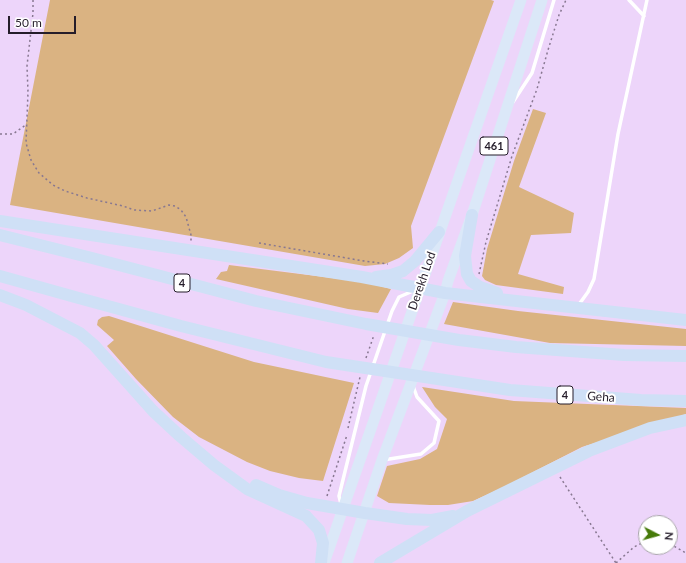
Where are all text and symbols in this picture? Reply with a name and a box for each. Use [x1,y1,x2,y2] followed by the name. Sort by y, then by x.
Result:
[10,8,78,34] scale bar
[15,15,42,30] text: 50 m
[480,137,508,155] road number: 461
[405,250,439,312] street label: Derekh Lod
[174,274,190,292] road number: 4
[557,386,573,404] road number: 4
[587,389,615,405] street label: Geha
[638,515,678,555] north arrow
[663,531,676,541] text: N

